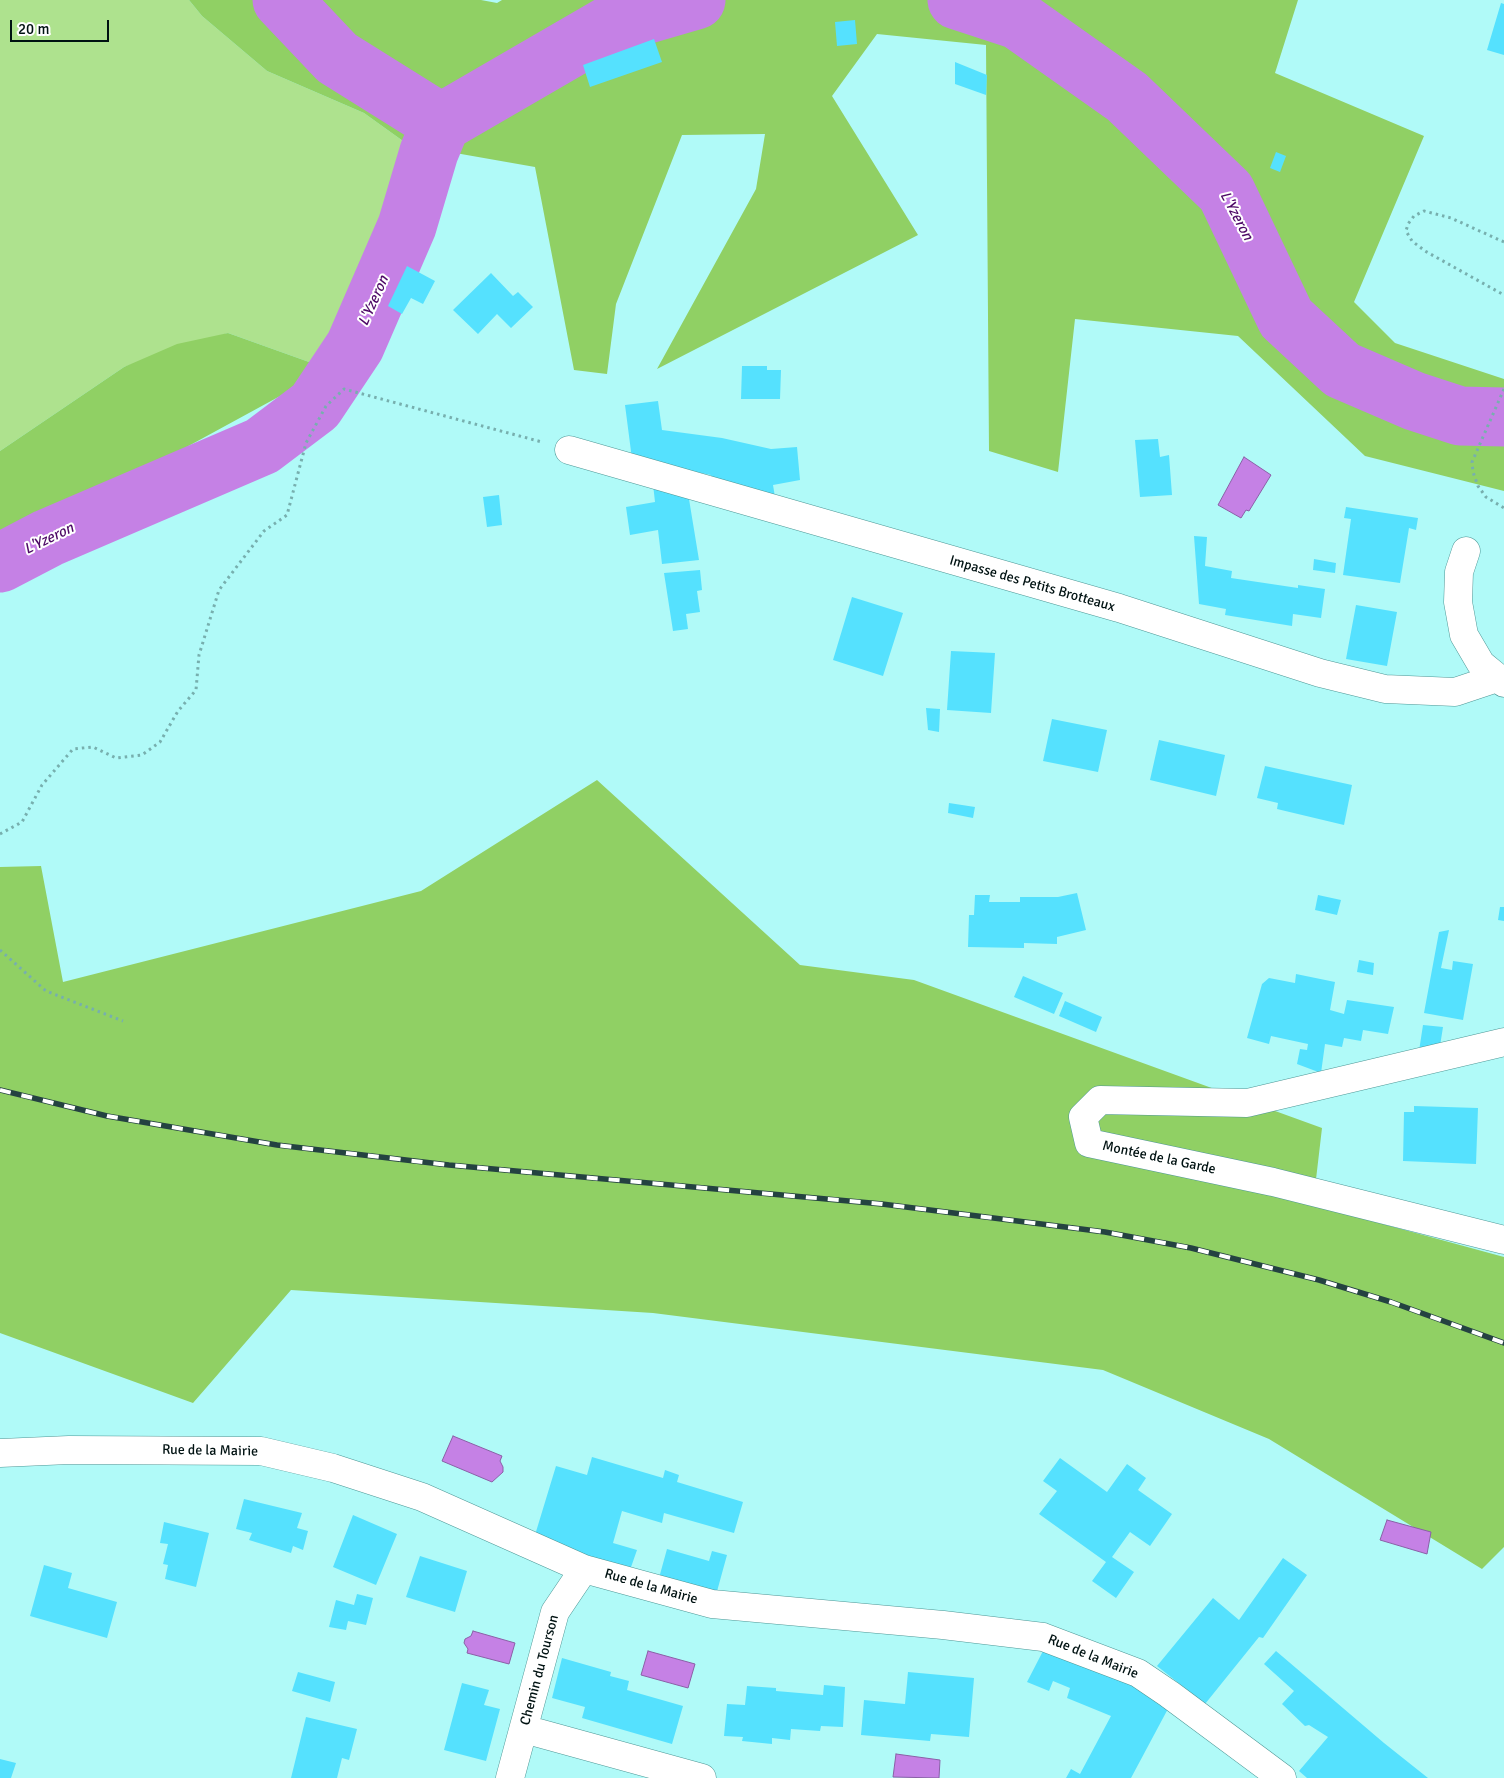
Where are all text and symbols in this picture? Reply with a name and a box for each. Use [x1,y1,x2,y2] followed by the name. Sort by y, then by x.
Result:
[12,10,111,42] scale bar
[18,20,49,38] text: 20 m
[1216,188,1256,244] water label: L'Yzeron
[355,273,393,329] water label: L'Yzeron
[21,519,77,559] water label: L'Yzeron
[947,552,1117,616] street label: Impasse des Petits Brotteaux
[1101,1138,1217,1178] street label: Montée de la Garde
[162,1442,258,1460] street label: Rue de la Mairie
[603,1566,699,1608] street label: Rue de la Mairie
[517,1613,563,1727] street label: Chemin du Tourson
[1045,1631,1141,1683] street label: Rue de la Mairie

